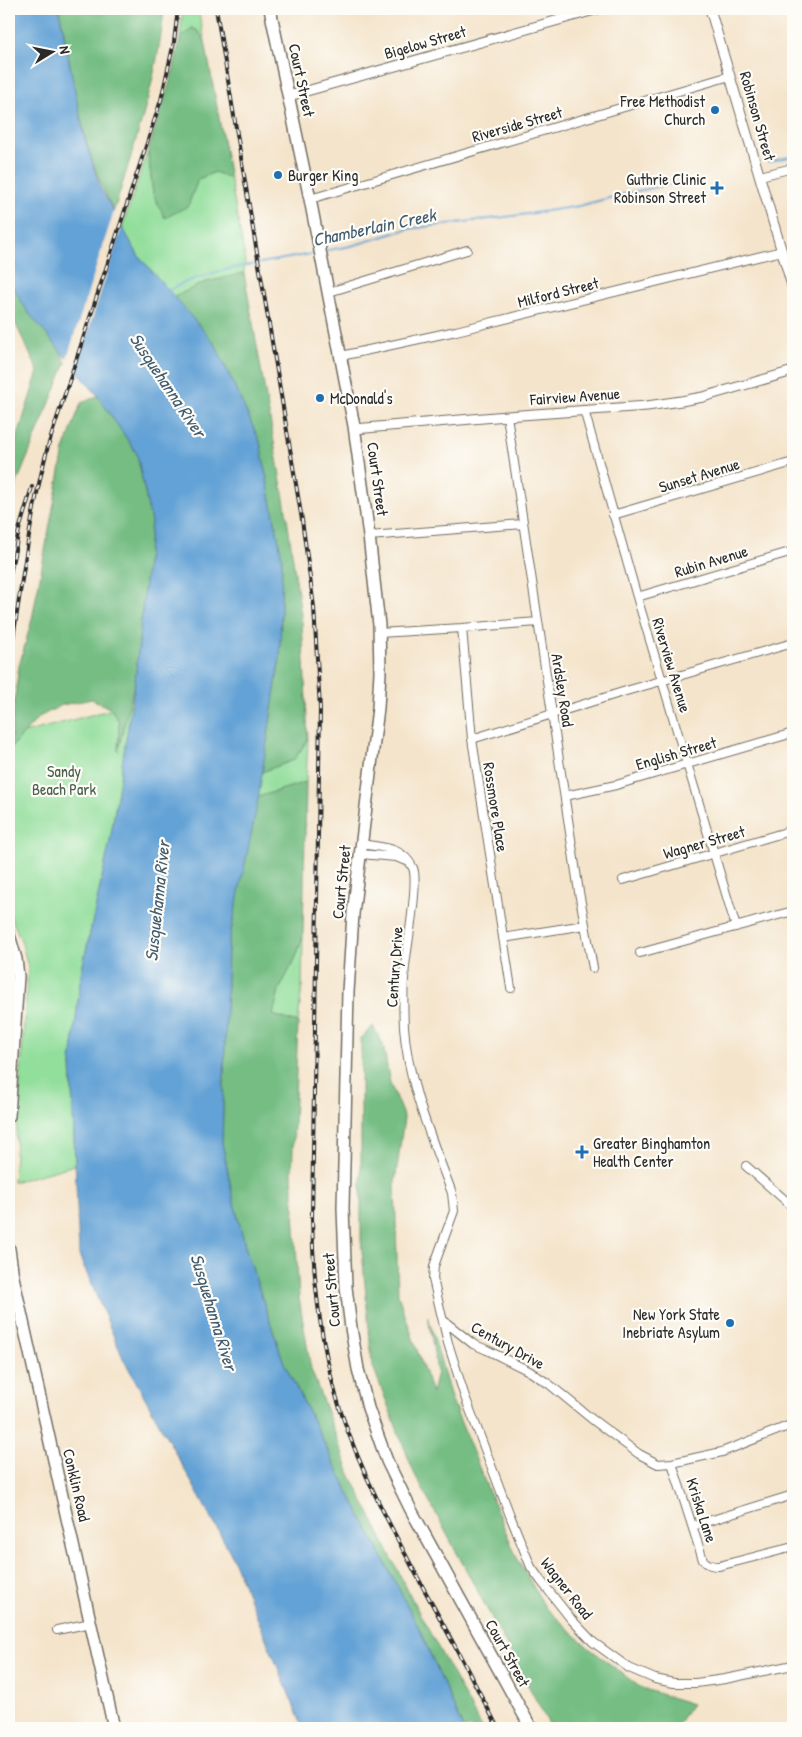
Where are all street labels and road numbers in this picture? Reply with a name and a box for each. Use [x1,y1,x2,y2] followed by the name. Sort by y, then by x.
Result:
[381,20,469,64] street label: Bigelow Street
[284,41,321,119] street label: Court Street
[735,69,781,164] street label: Robinson Street
[469,100,565,147] street label: Riverside Street
[515,271,601,313] street label: Milford Street
[528,382,621,410] street label: Fairview Avenue
[362,441,394,518] street label: Court Street
[656,452,743,498] street label: Sunset Avenue
[672,539,751,583] street label: Rubin Avenue
[647,615,697,716] street label: Riverview Avenue
[546,652,580,728] street label: Ardsley Road
[633,731,719,775] street label: English Street
[478,761,514,854] street label: Rossmore Place
[661,820,748,864] street label: Wagner Street
[326,843,356,920] street label: Court Street
[380,925,408,1008] street label: Century Drive
[317,1252,345,1328] street label: Court Street
[467,1316,549,1375] street label: Century Drive
[58,1446,96,1524] street label: Conklin Road
[681,1475,723,1546] street label: Kriska Lane
[536,1552,598,1624] street label: Wagner Road
[480,1615,536,1691] street label: Court Street

